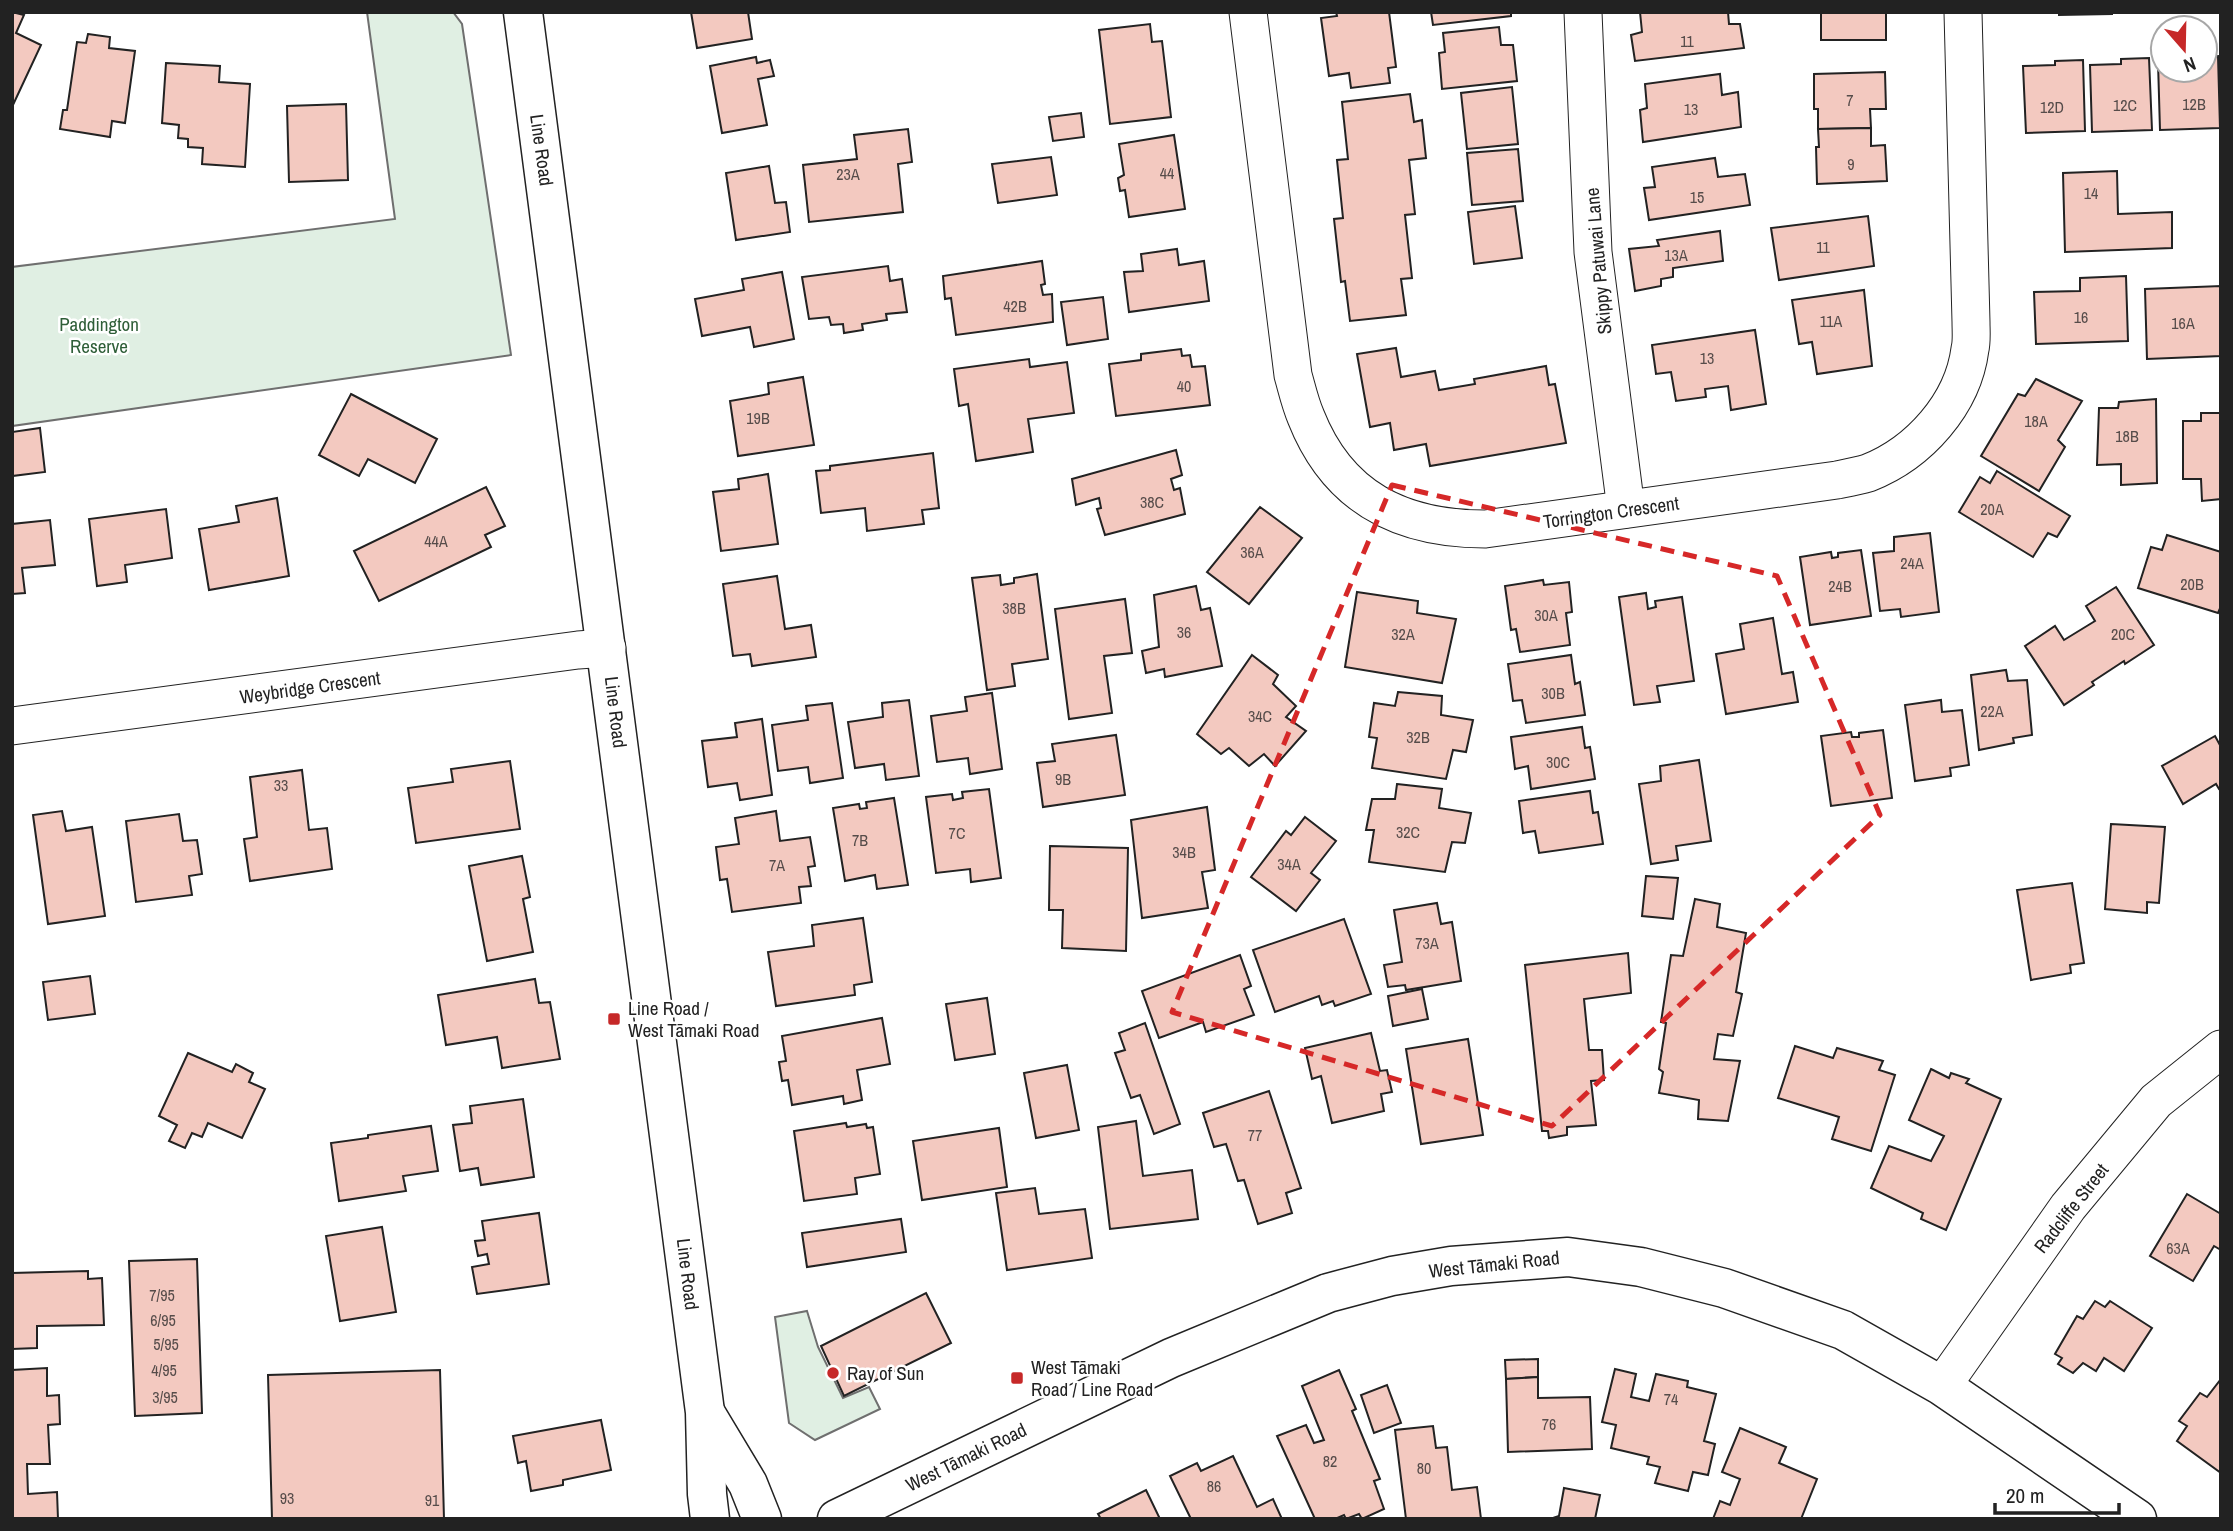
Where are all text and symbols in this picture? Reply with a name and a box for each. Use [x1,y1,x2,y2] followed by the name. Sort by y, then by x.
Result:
[2149,14,2219,84] north arrow
[1680,30,1695,52] house number: 11
[2180,51,2200,79] text: N
[1846,89,1854,111] house number: 7
[2182,93,2206,115] house number: 12B
[2113,94,2137,116] house number: 12C
[2040,96,2064,118] house number: 12D
[1684,98,1698,120] house number: 13
[524,113,560,187] street label: Line Road
[1847,153,1855,175] house number: 9
[1160,162,1174,184] house number: 44
[836,163,860,185] house number: 23A
[2084,182,2098,204] house number: 14
[1690,186,1704,208] house number: 15
[1579,187,1617,335] street label: Skippy Patuwai Lane
[1816,236,1831,258] house number: 11
[1664,244,1688,266] house number: 13A
[1003,295,1027,317] house number: 42B
[2074,306,2088,328] house number: 16
[1820,310,1842,332] house number: 11A
[59,311,139,359] park label: Paddington Reserve
[2171,312,2195,334] house number: 16A
[1700,347,1714,369] house number: 13
[1177,375,1191,397] house number: 40
[746,407,770,429] house number: 19B
[2024,410,2048,432] house number: 18A
[2115,425,2139,447] house number: 18B
[1541,490,1681,534] street label: Torrington Crescent
[1140,491,1164,513] house number: 38C
[1980,498,2004,520] house number: 20A
[424,530,448,552] house number: 44A
[1240,541,1264,563] house number: 36A
[1900,552,1924,574] house number: 24A
[2180,573,2204,595] house number: 20B
[1828,575,1852,597] house number: 24B
[1002,597,1026,619] house number: 38B
[1534,604,1558,626] house number: 30A
[1177,621,1191,643] house number: 36
[1391,623,1415,645] house number: 32A
[2111,623,2135,645] house number: 20C
[238,664,383,710] street label: Weybridge Crescent
[599,675,633,749] street label: Line Road
[1541,682,1565,704] house number: 30B
[1980,700,2004,722] house number: 22A
[1248,705,1272,727] house number: 34C
[1406,726,1430,748] house number: 32B
[1546,751,1570,773] house number: 30C
[1055,768,1071,790] house number: 9B
[274,774,288,796] house number: 33
[1396,821,1420,843] house number: 32C
[949,822,965,844] house number: 7C
[852,829,868,851] house number: 7B
[1172,841,1196,863] house number: 34B
[1277,853,1301,875] house number: 34A
[769,854,785,876] house number: 7A
[1415,932,1439,954] house number: 73A
[628,995,759,1043] place label: Line Road / West Tāmaki Road
[606,1011,622,1027] marker: Line Road / West Tāmaki Road
[1248,1124,1262,1146] house number: 77
[2028,1157,2115,1258] street label: Radcliffe Street
[671,1237,705,1311] street label: Line Road
[2166,1237,2190,1259] house number: 63A
[1427,1244,1561,1284] street label: West Tāmaki Road
[149,1284,175,1306] house number: 7/95
[150,1309,176,1331] house number: 6/95
[153,1333,179,1355] house number: 5/95
[1031,1354,1153,1402] place label: West Tāmaki Road / Line Road
[151,1359,177,1381] house number: 4/95
[847,1360,924,1386] place label: Ray of Sun
[825,1365,841,1381] marker: Ray of Sun
[1009,1370,1025,1386] marker: West Tāmaki Road / Line Road
[152,1386,178,1408] house number: 3/95
[1664,1388,1678,1410] house number: 74
[1542,1413,1556,1435] house number: 76
[901,1417,1031,1497] street label: West Tāmaki Road
[1323,1450,1337,1472] house number: 82
[1417,1457,1431,1479] house number: 80
[1995,1472,2119,1516] scale bar
[1207,1475,1221,1497] house number: 86
[2006,1481,2044,1510] text: 20 m
[280,1487,294,1509] house number: 93
[425,1489,440,1511] house number: 91

